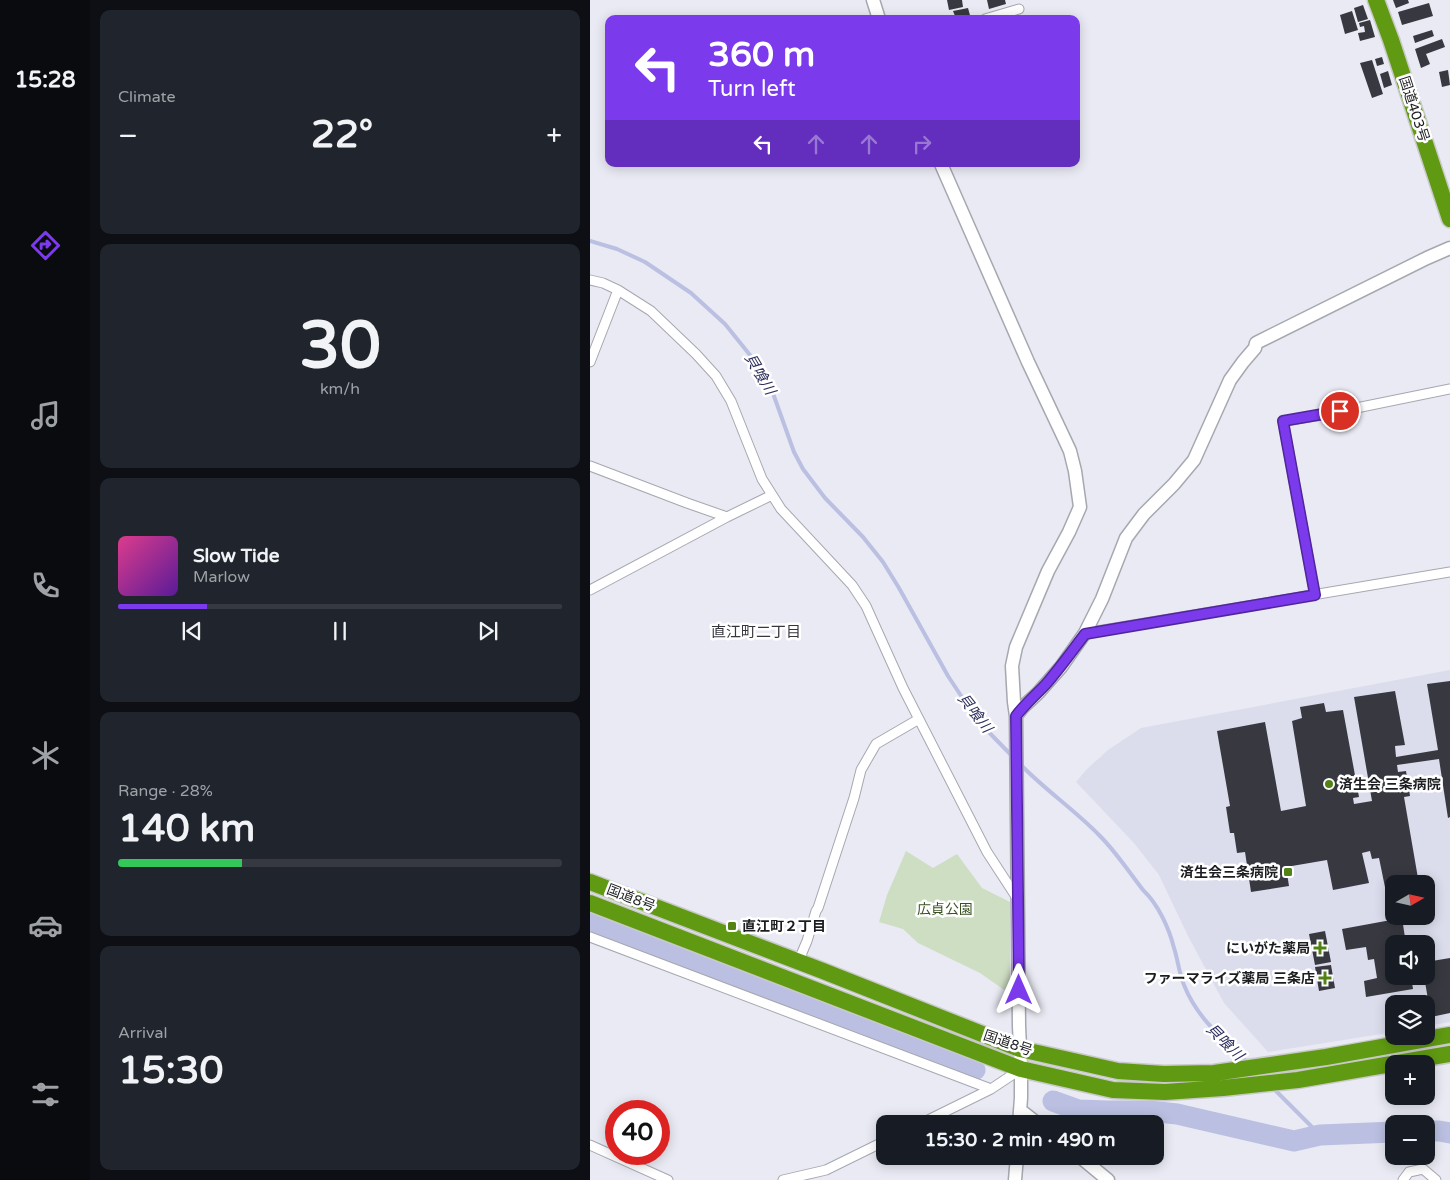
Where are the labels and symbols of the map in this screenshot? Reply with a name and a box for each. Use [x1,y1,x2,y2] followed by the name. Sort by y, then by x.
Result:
[1395,74,1433,144] street label: 国道403号
[741,350,780,400] water label: 貝喰川
[1319,390,1361,432] pin
[711,623,801,641] district label: 直江町二丁目
[954,690,997,738] water label: 貝喰川
[1339,776,1441,793] place label: 済生会 三条病院
[1323,778,1335,790] marker: 済生会 三条病院
[1180,864,1278,881] place label: 済生会三条病院
[1282,866,1294,878] marker: 済生会三条病院
[1385,875,1435,925] north arrow
[604,881,658,915] street label: 国道8号
[917,901,973,918] park label: 広貞公園
[742,918,826,935] place label: 直江町２丁目
[726,920,738,932] marker: 直江町２丁目
[1226,940,1310,957] place label: にいがた薬局
[1314,942,1326,954] marker: にいがた薬局
[992,963,1044,1015] position arrow
[1144,970,1315,987] place label: ファーマライズ薬局 三条店
[1319,972,1331,984] marker: ファーマライズ薬局 三条店
[1203,1020,1249,1066] water label: 貝喰川
[981,1027,1035,1059] street label: 国道8号
[605,1100,670,1165] speed limit sign: 40

